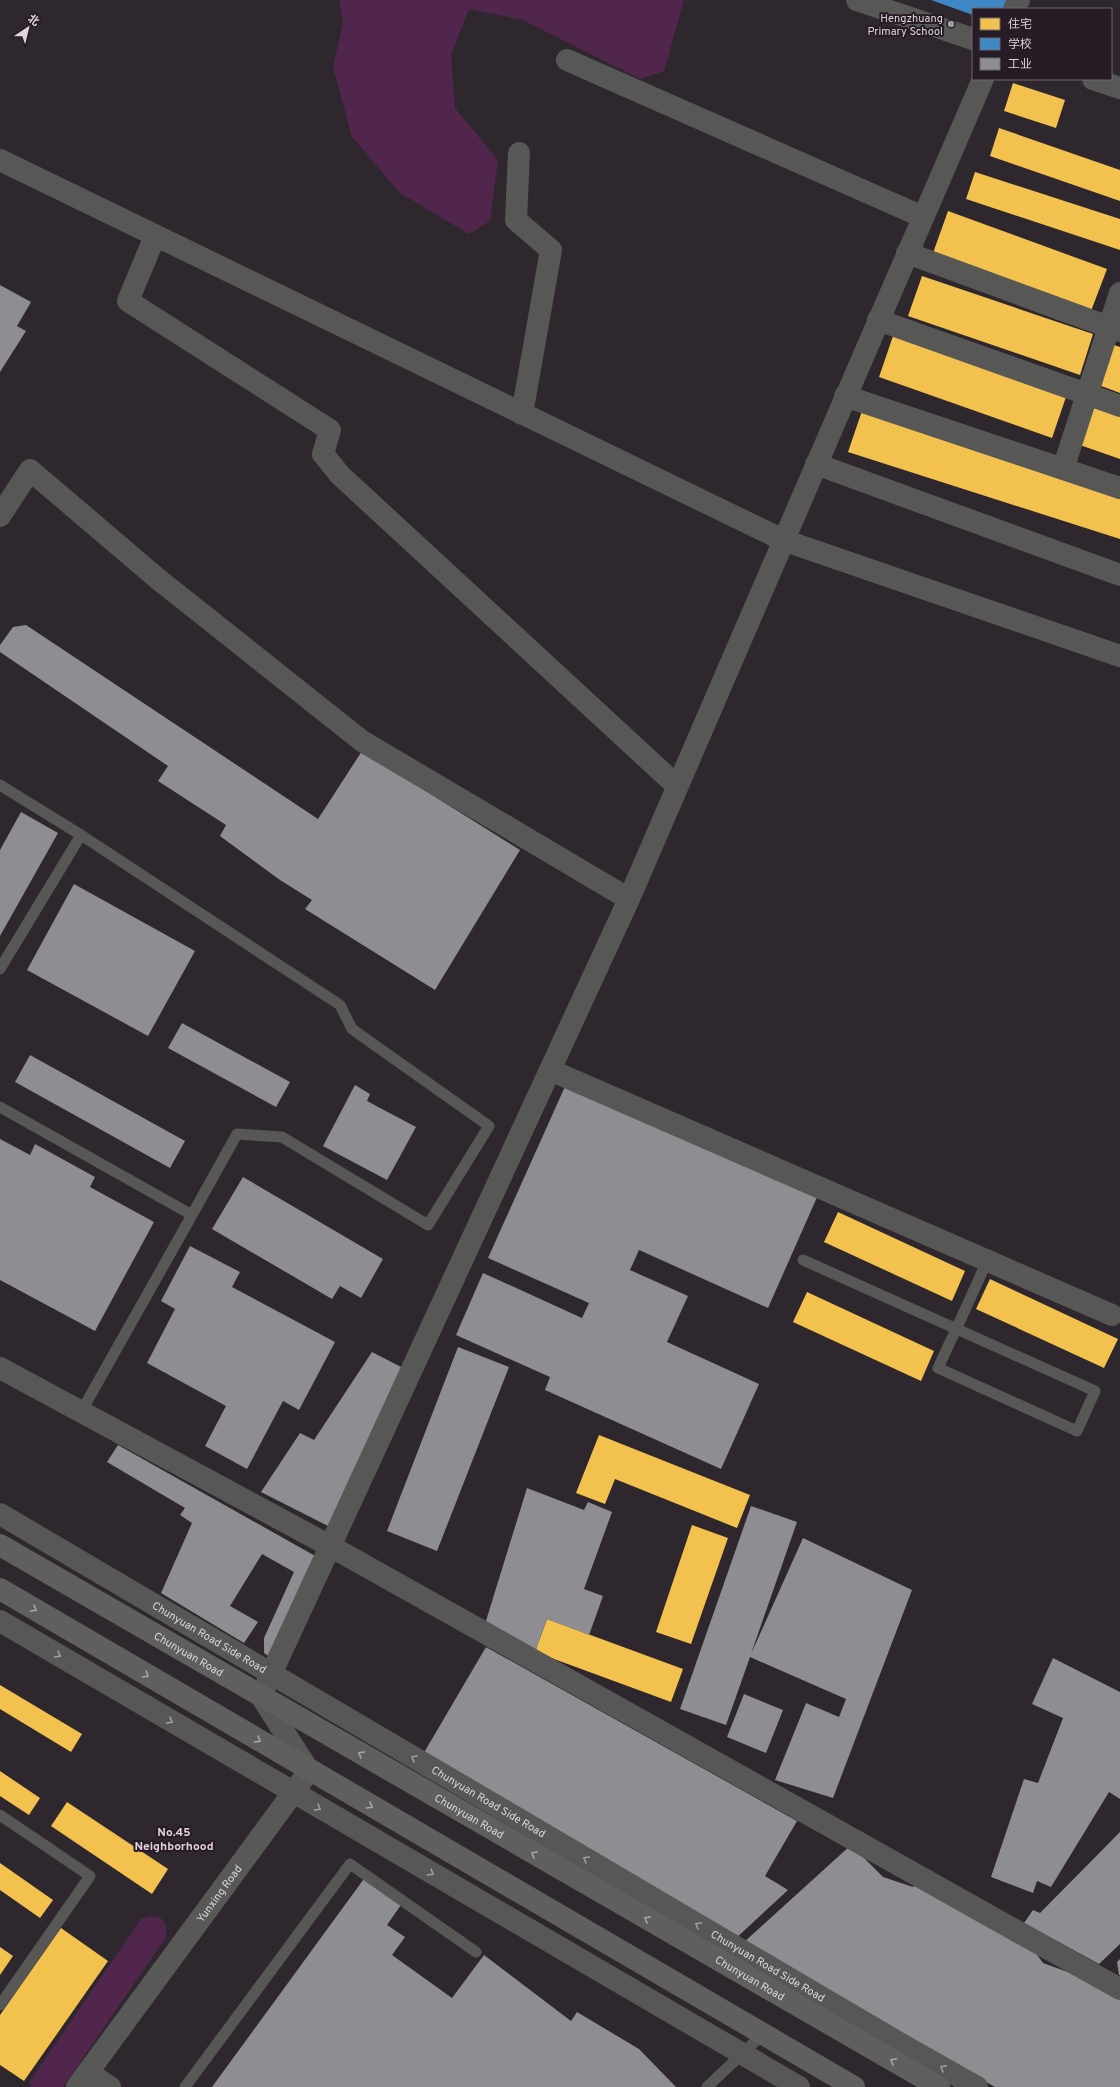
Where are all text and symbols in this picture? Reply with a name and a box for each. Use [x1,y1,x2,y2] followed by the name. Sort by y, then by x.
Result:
[8,8,48,48] north arrow
[972,8,1112,80] legend
[25,12,42,30] text: 北
[867,12,943,39] place label: Hengzhuang Primary School
[1008,17,1032,33] text: 住宅
[946,19,956,29] marker: Hengzhuang Primary School
[1008,37,1032,53] text: 学校
[1008,57,1032,73] text: 工业
[149,1599,269,1675] street label: Chunyuan Road Side Road
[30,1604,37,1611] one-way arrow
[152,1629,226,1679] street label: Chunyuan Road
[54,1651,61,1658] one-way arrow
[142,1670,149,1677] one-way arrow
[166,1716,173,1724] one-way arrow
[254,1736,261,1743] one-way arrow
[358,1752,365,1759] one-way arrow
[411,1755,418,1762] one-way arrow
[428,1763,548,1839] street label: Chunyuan Road Side Road
[432,1792,506,1842] street label: Chunyuan Road
[366,1801,373,1808] one-way arrow
[314,1803,321,1810] one-way arrow
[134,1825,214,1855] district label: No.45 Neighborhood
[531,1851,538,1859] one-way arrow
[583,1856,590,1863] one-way arrow
[194,1863,246,1926] street label: Yunxing Road
[427,1869,434,1876] one-way arrow
[644,1916,651,1923] one-way arrow
[695,1922,702,1929] one-way arrow
[708,1928,828,2004] street label: Chunyuan Road Side Road
[713,1953,787,2003] street label: Chunyuan Road
[890,2058,897,2065] one-way arrow
[940,2065,948,2072] one-way arrow

